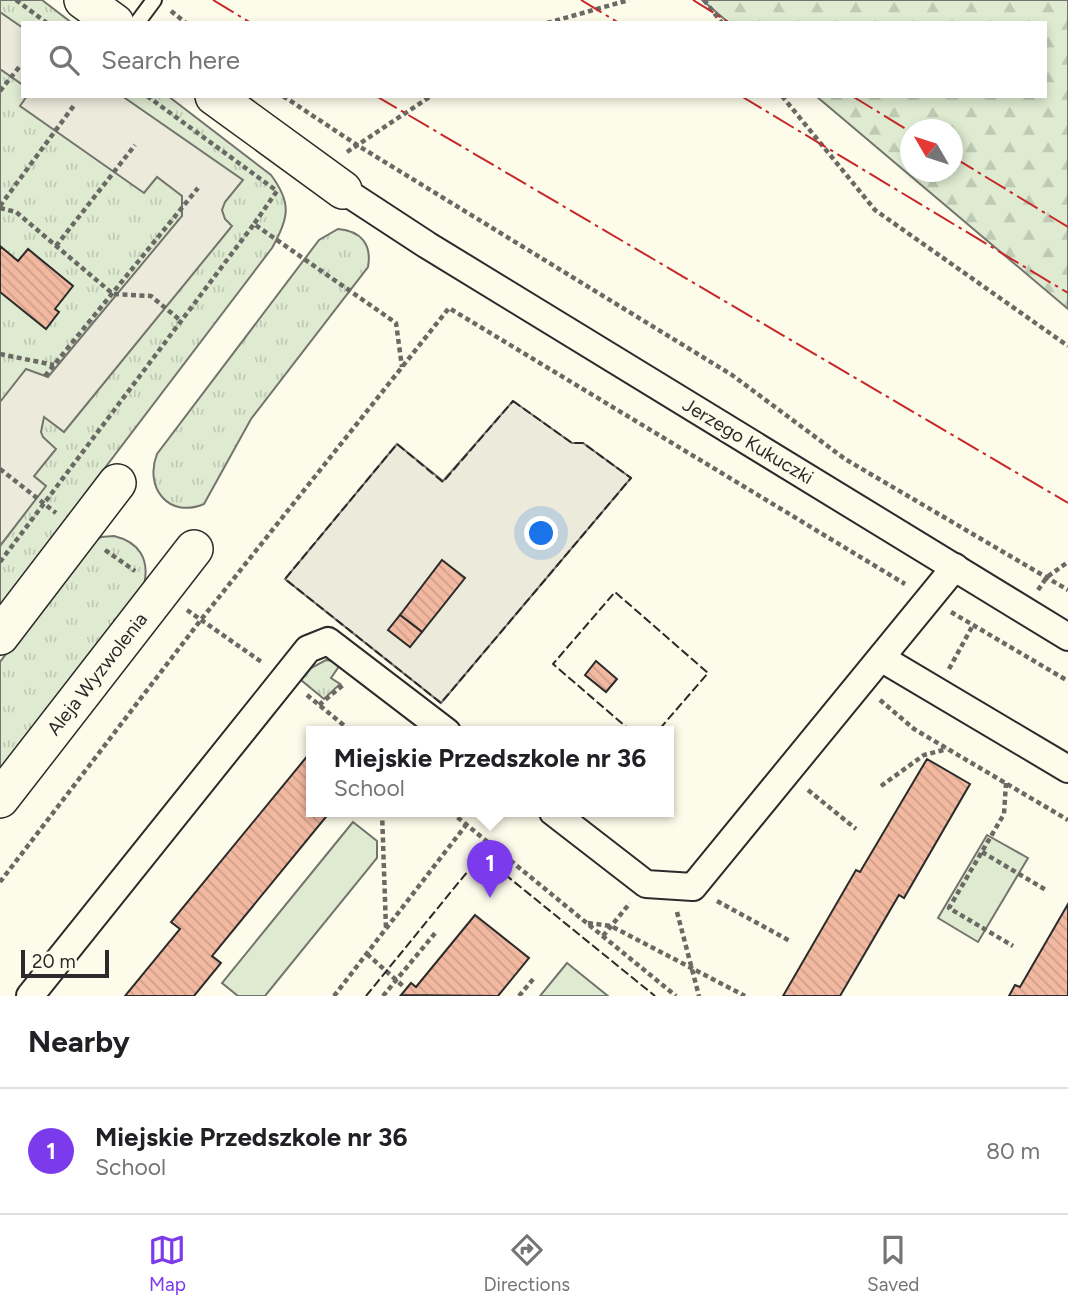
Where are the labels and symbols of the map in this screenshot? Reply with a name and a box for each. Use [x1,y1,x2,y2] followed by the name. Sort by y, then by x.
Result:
[900,119,963,182] north arrow
[678,393,818,489] street label: Jerzego Kukuczki
[524,516,558,550] your location
[42,608,152,740] street label: Aleja Wyzwolenia
[467,840,513,898] pin: 1
[21,947,108,979] scale bar

